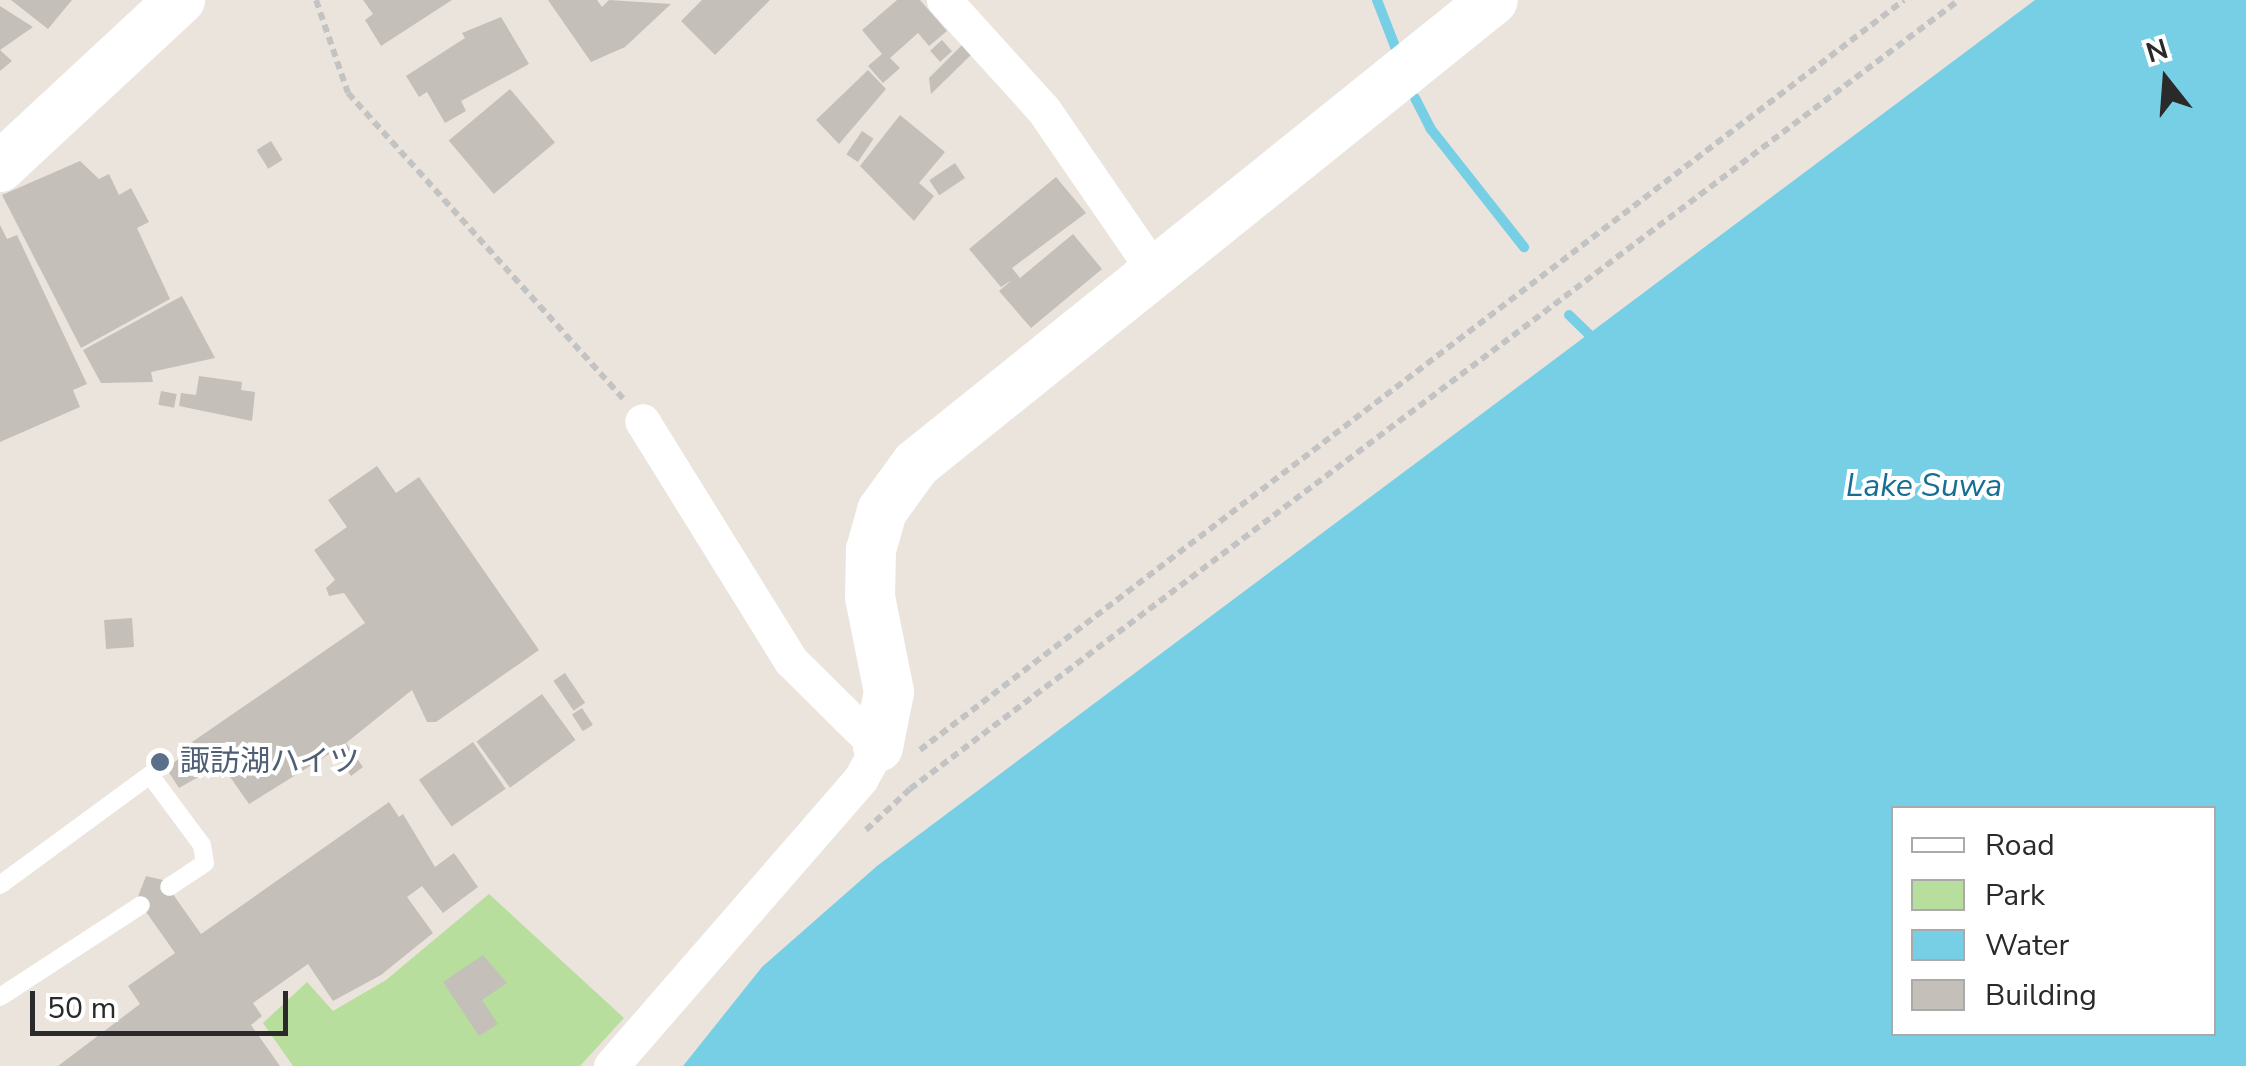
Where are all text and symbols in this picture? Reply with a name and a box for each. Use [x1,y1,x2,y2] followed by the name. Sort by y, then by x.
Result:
[2116,30,2216,130] north arrow
[2142,30,2173,73] text: N
[1846,467,2002,505] water label: Lake Suwa
[180,744,360,780] place label: 諏訪湖ハイツ
[149,751,171,773] marker: 諏訪湖ハイツ
[1891,806,2216,1036] legend
[1985,825,2055,866] text: Road
[1985,875,2045,916] text: Park
[1985,925,2069,966] text: Water
[35,971,292,1033] scale bar
[1985,975,2097,1016] text: Building
[47,988,116,1029] text: 50 m

